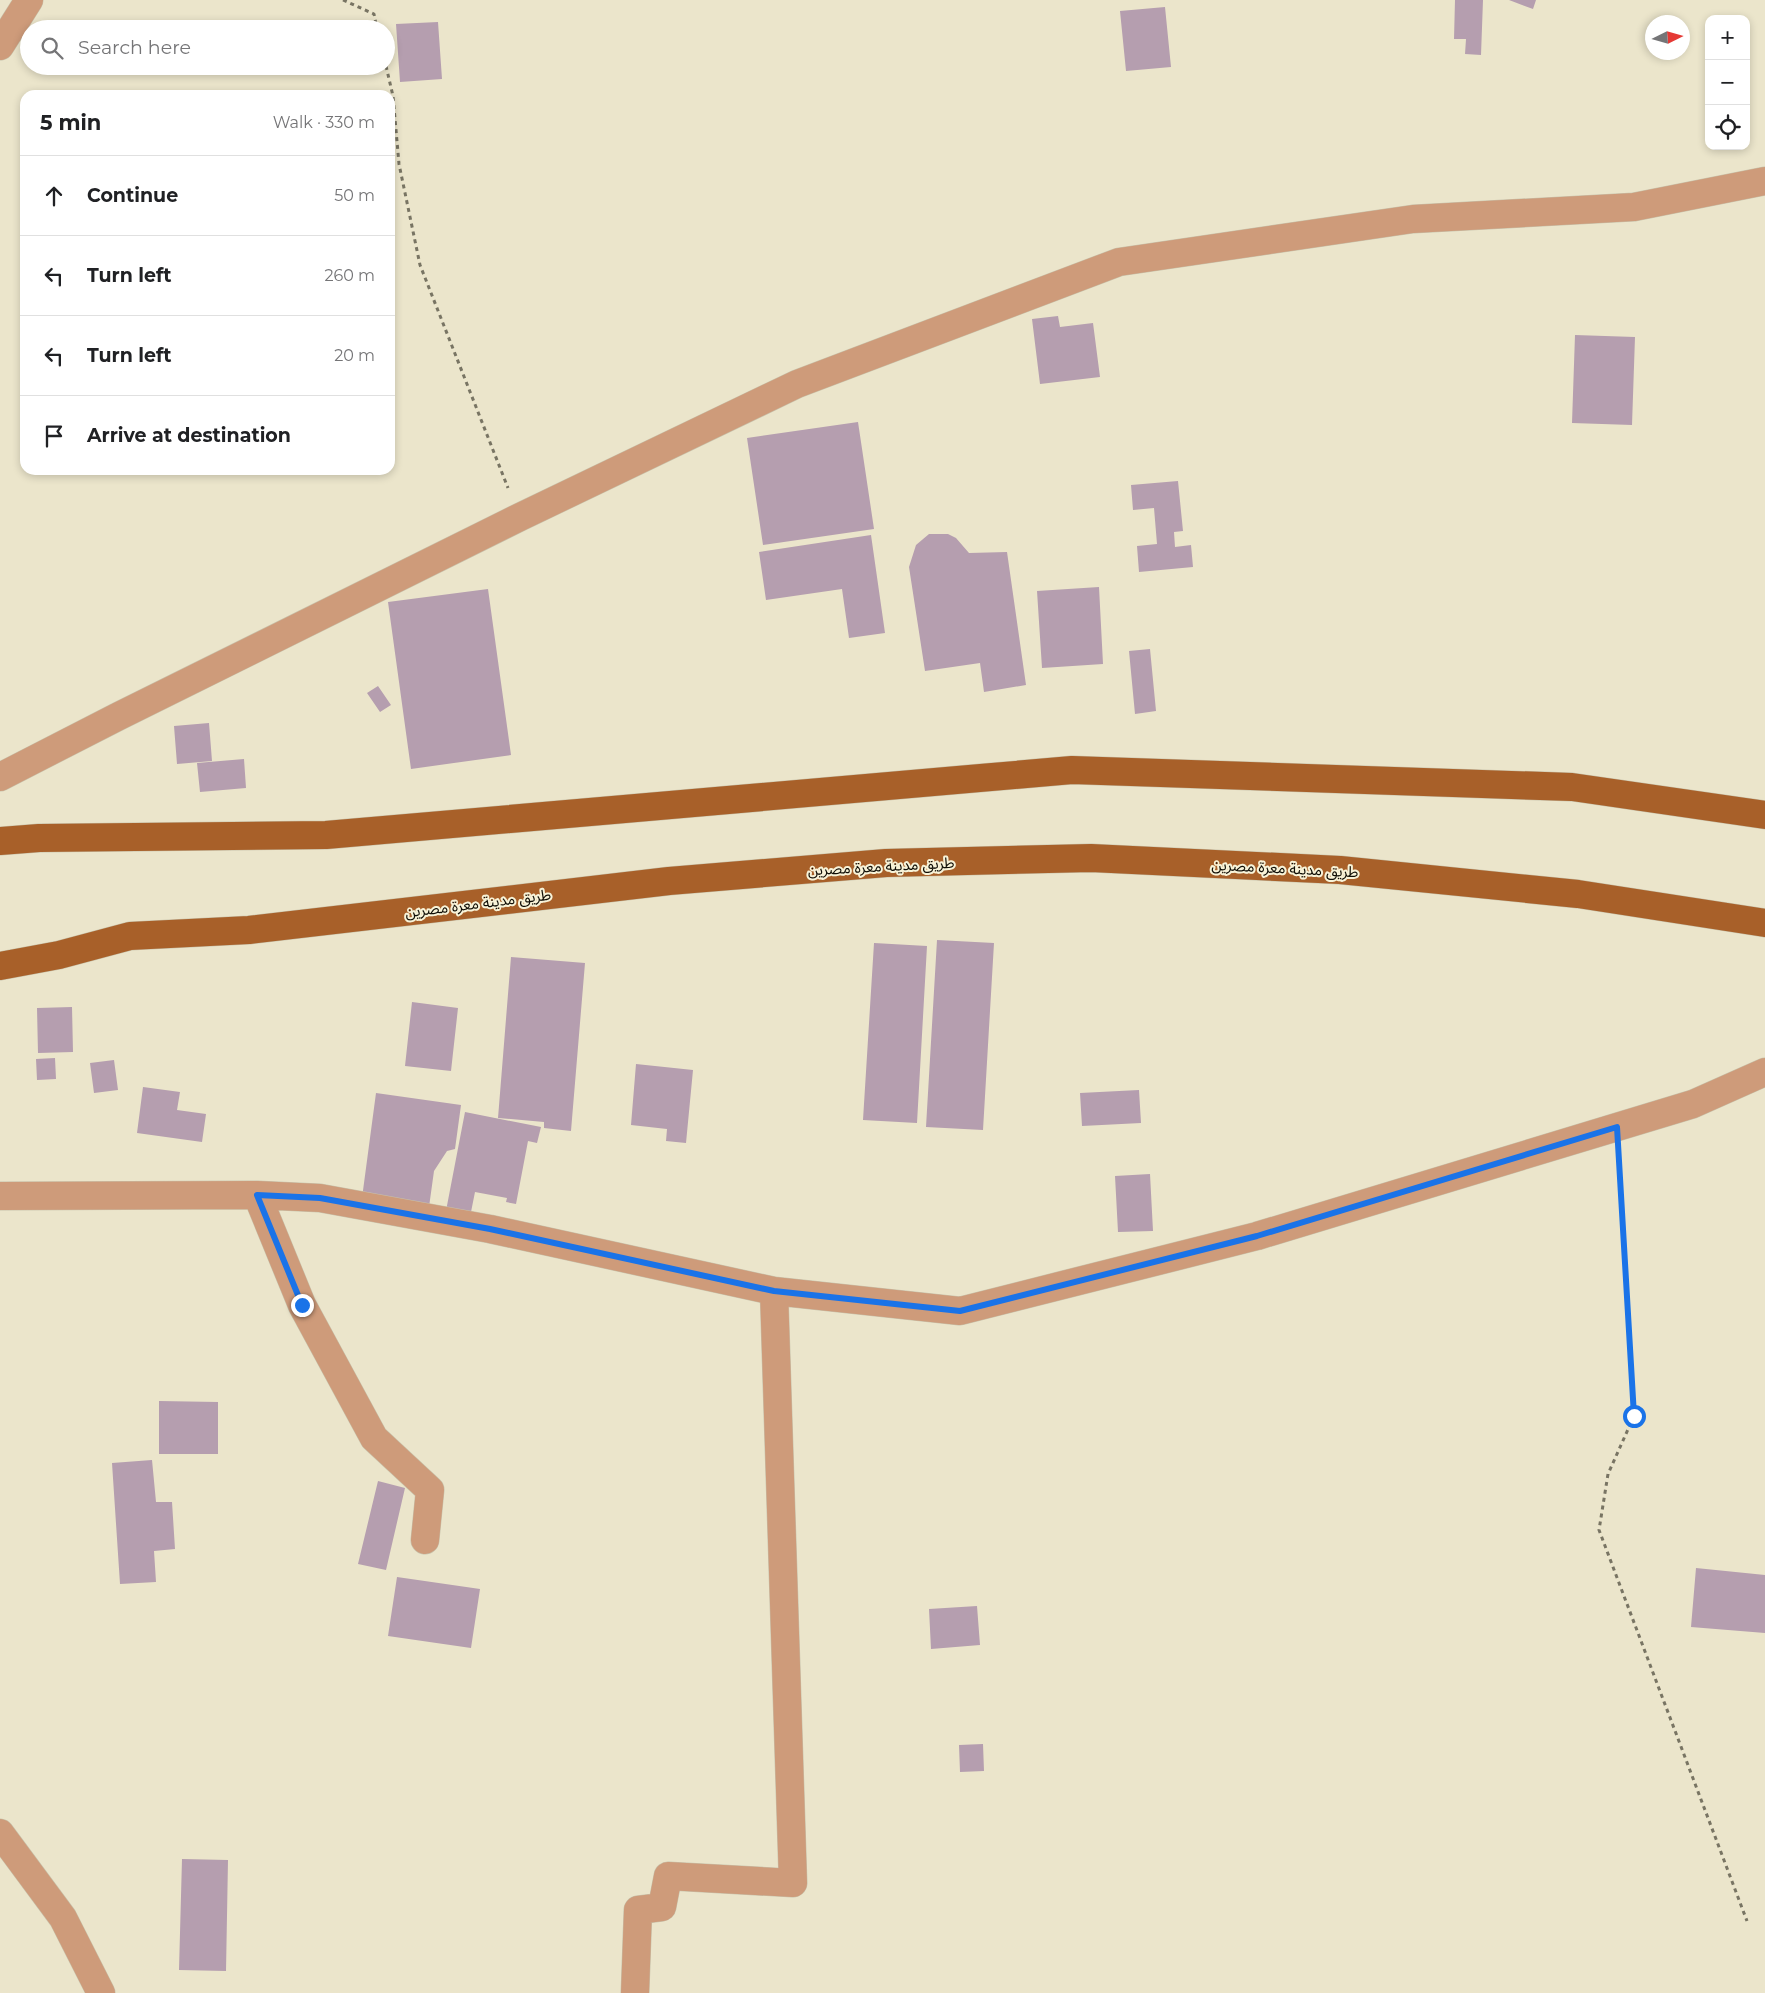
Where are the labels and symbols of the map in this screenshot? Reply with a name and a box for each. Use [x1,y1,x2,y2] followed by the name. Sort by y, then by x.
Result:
[1645,15,1690,60] north arrow
[807,853,955,880] street label: طريق مدينة معرة مصرين
[1211,855,1359,882] street label: طريق مدينة معرة مصرين
[404,885,552,922] street label: طريق مدينة معرة مصرين
[291,1294,314,1317] route end
[1623,1405,1646,1428] route start

